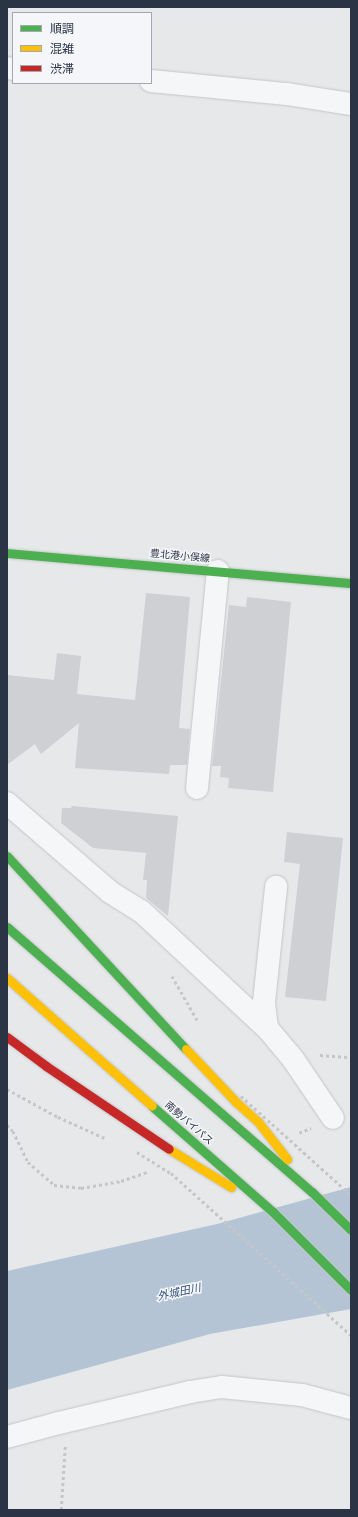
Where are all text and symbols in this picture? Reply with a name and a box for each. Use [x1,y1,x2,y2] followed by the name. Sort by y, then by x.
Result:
[12,12,152,84] legend
[50,20,74,37] text: 順調
[50,40,74,57] text: 混雑
[50,60,74,77] text: 渋滞
[150,547,210,565] street label: 豊北港小俣線
[162,1099,216,1147] street label: 南勢バイパス
[156,1281,202,1303] water label: 外城田川

